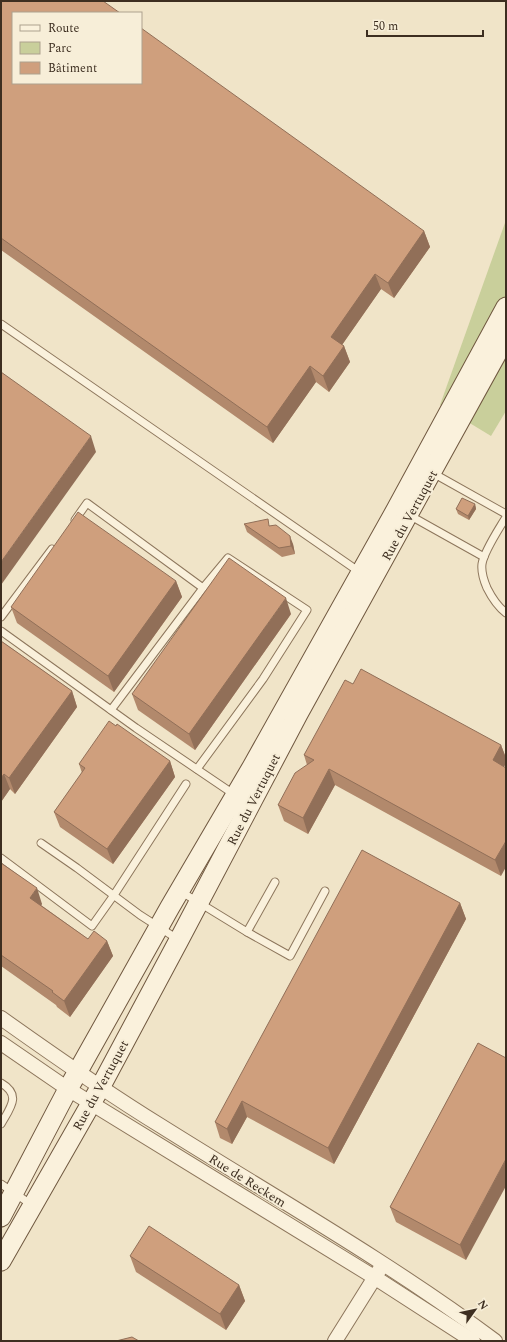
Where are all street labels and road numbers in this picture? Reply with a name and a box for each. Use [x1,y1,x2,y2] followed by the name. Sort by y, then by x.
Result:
[377,466,443,565] street label: Rue du Vertuquet
[222,750,286,849] street label: Rue du Vertuquet
[68,1036,134,1135] street label: Rue du Vertuquet
[205,1149,290,1213] street label: Rue de Reckem

